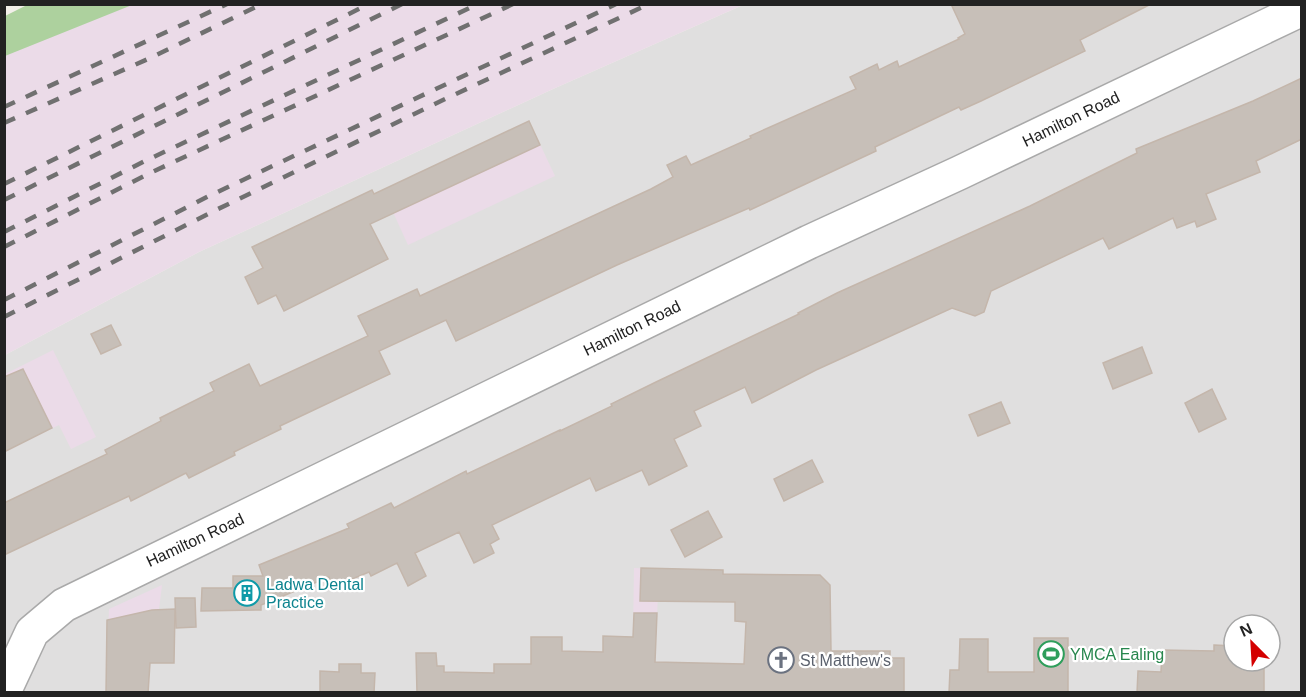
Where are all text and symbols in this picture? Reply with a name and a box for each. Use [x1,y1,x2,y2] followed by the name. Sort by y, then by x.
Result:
[1020,88,1122,150] street label: Hamilton Road
[581,297,683,359] street label: Hamilton Road
[143,510,247,570] street label: Hamilton Road
[266,576,364,611] place label: Ladwa Dental Practice
[232,578,262,608] building icon: Ladwa Dental Practice
[1222,613,1282,673] north arrow
[1237,620,1255,640] text: N
[1036,639,1066,669] sports icon: YMCA Ealing
[766,645,796,675] church icon: St Matthew's
[1070,646,1164,663] place label: YMCA Ealing
[800,652,891,669] place label: St Matthew's

